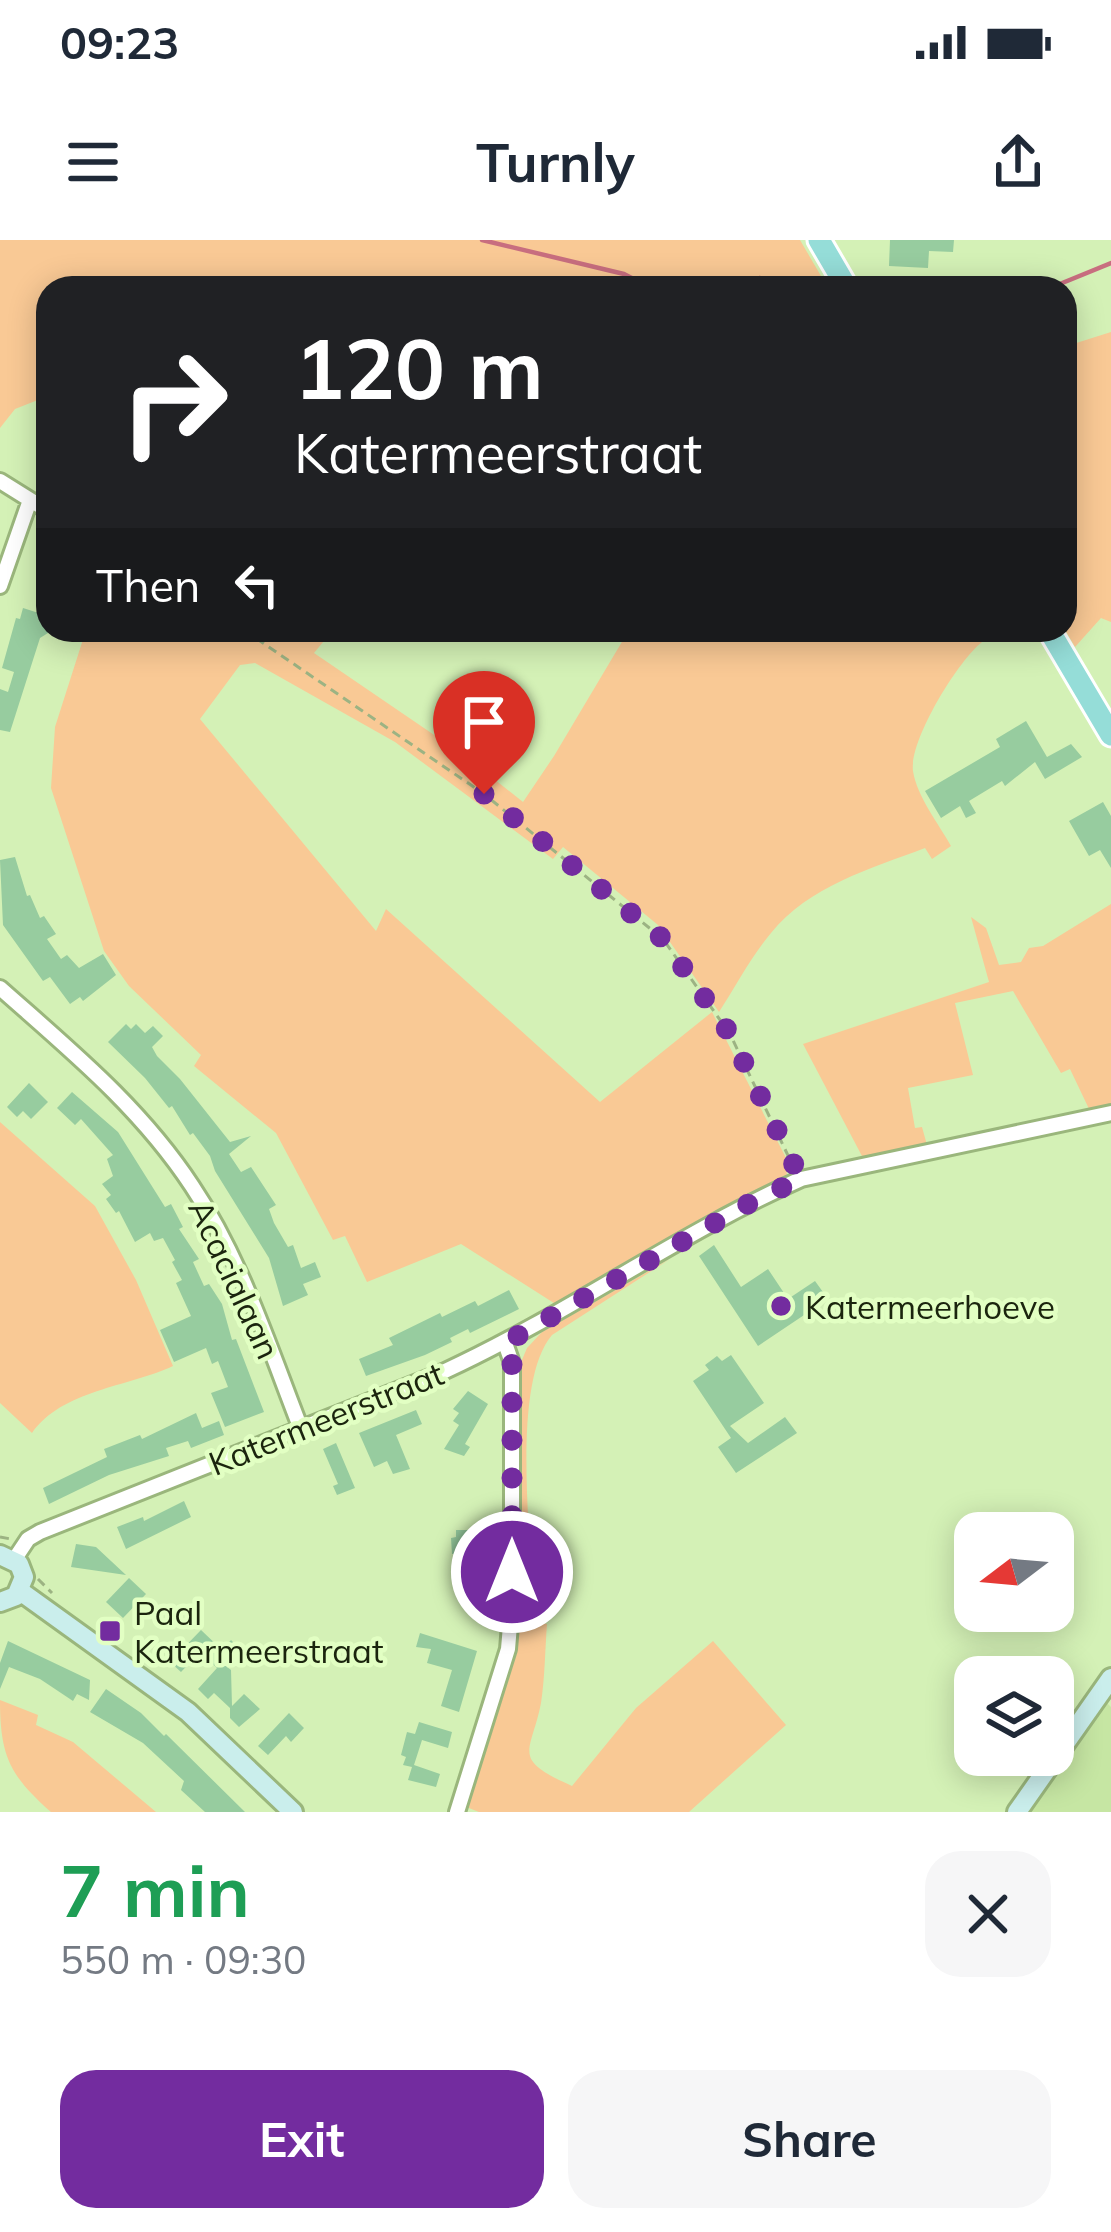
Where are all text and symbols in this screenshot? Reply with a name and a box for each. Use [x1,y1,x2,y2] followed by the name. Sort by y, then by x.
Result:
[60,14,179,70] text: 09:23
[476,128,635,196] text: Turnly
[60,129,126,195] icon: menu
[985,129,1051,195] icon: share
[294,315,544,420] text: 120 m
[96,324,252,480] icon: right
[294,419,702,487] text: Katermeerstraat
[224,552,290,618] icon: left
[96,557,200,613] text: Then
[433,671,535,794] pin
[451,689,517,755] icon: arrive
[180,1193,290,1365] street label: Acacialaan
[805,1286,1055,1327] place label: Katermeerhoeve
[768,1293,794,1319] marker: Katermeerhoeve
[203,1352,449,1484] street label: Katermeerstraat
[449,1509,575,1635] position arrow
[954,1512,1074,1632] north arrow
[954,1512,1074,1776] map controls
[134,1592,383,1671] place label: Paal Katermeerstraat
[97,1618,123,1644] marker: Paal Katermeerstraat
[954,1656,1074,1776] button: layers
[60,1845,250,1935] text: 7 min
[925,1851,1051,1977] button: close
[60,1935,306,1984] text: 550 m · 09:30
[60,2070,544,2208] button: Exit
[568,2070,1051,2208] button: Share

